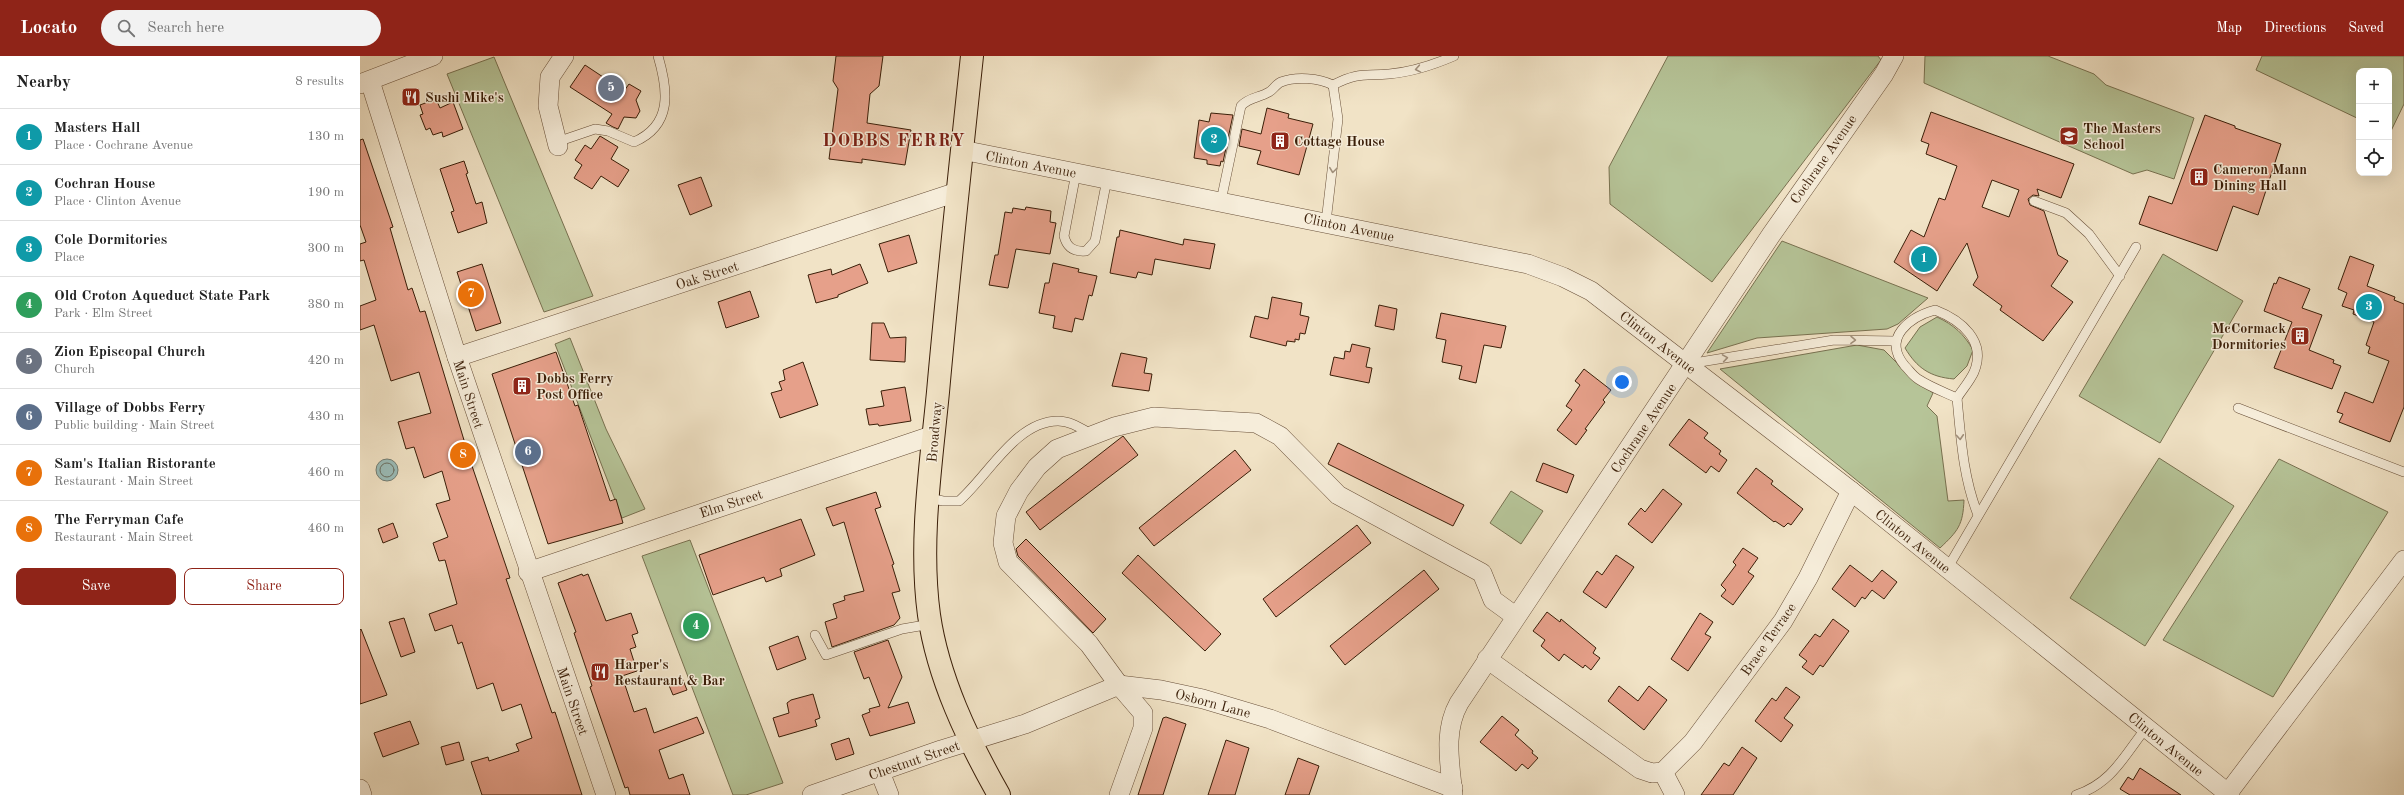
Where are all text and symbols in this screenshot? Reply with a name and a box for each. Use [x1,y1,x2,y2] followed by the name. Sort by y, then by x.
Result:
[101,10,381,46] search box
[115,17,137,39] icon: search
[20,19,77,38] text: Locato
[147,21,224,36] text: Search here
[2216,21,2242,35] text: Map
[2264,21,2326,35] text: Directions
[2348,21,2384,35] text: Saved
[1415,64,1421,73] one-way arrow
[2356,68,2392,176] map controls
[2356,68,2392,104] button: +
[598,73,624,103] pin: 5
[16,74,71,91] text: Nearby
[295,75,344,88] text: 8 results
[400,86,422,108] restaurant icon: Sushi Mike's
[425,91,504,105] place label: Sushi Mike's
[2356,104,2392,140] button: −
[1788,113,1860,207] street label: Cochrane Avenue
[54,121,140,136] text: Masters Hall
[2083,122,2161,152] place label: The Masters School
[1201,125,1227,155] pin: 2
[2058,125,2080,147] school or university icon: The Masters School
[25,130,33,143] text: 1
[307,130,344,143] text: 130 m
[1269,130,1291,152] building icon: Cottage House
[822,132,966,150] district label: DOBBS FERRY
[1294,135,1385,149] place label: Cottage House
[54,139,193,152] text: Place · Cochrane Avenue
[2356,140,2392,176] button: locate
[984,149,1077,181] street label: Clinton Avenue
[2213,163,2307,193] place label: Cameron Mann Dining Hall
[2188,166,2210,188] building icon: Cameron Mann Dining Hall
[1329,167,1338,173] one-way arrow
[54,177,155,192] text: Cochran House
[25,186,33,199] text: 2
[307,186,344,199] text: 190 m
[54,195,181,208] text: Place · Clinton Avenue
[1302,212,1395,244] street label: Clinton Avenue
[54,233,167,248] text: Cole Dormitories
[25,242,33,255] text: 3
[307,242,344,255] text: 300 m
[1911,244,1937,274] pin: 1
[54,251,84,264] text: Place
[674,259,740,293] street label: Oak Street
[458,279,484,309] pin: 7
[54,289,270,304] text: Old Croton Aqueduct State Park
[2356,292,2382,322] pin: 3
[25,298,33,311] text: 4
[307,298,344,311] text: 380 m
[54,307,153,320] text: Park · Elm Street
[1617,309,1698,377] street label: Clinton Avenue
[2212,322,2286,352] place label: McCormack Dormitories
[2289,325,2311,347] building icon: McCormack Dormitories
[1850,336,1856,344] one-way arrow
[54,345,205,360] text: Zion Episcopal Church
[25,354,33,367] text: 5
[307,354,344,367] text: 420 m
[1722,354,1728,363] one-way arrow
[450,358,486,430] street label: Main Street
[54,363,95,376] text: Church
[536,372,614,402] place label: Dobbs Ferry Post Office
[1612,372,1632,392] your location
[511,375,533,397] building icon: Dobbs Ferry Post Office
[1609,381,1679,476] street label: Cochrane Avenue
[925,400,945,463] street label: Broadway
[54,401,206,416] text: Village of Dobbs Ferry
[25,410,33,423] text: 6
[307,410,344,423] text: 430 m
[54,419,215,432] text: Public building · Main Street
[1956,434,1965,440] one-way arrow
[515,437,541,467] pin: 6
[450,440,476,470] pin: 8
[54,457,216,472] text: Sam's Italian Ristorante
[25,466,33,479] text: 7
[307,466,344,479] text: 460 m
[54,475,193,488] text: Restaurant · Main Street
[698,487,765,521] street label: Elm Street
[1872,507,1953,576] street label: Clinton Avenue
[54,513,184,528] text: The Ferryman Cafe
[25,522,33,535] text: 8
[307,522,344,535] text: 460 m
[54,531,193,544] text: Restaurant · Main Street
[16,568,176,605] button: Save
[184,568,344,605] button: Share
[1739,601,1799,678] street label: Brace Terrace
[683,611,709,641] pin: 4
[614,658,725,688] place label: Harper's Restaurant & Bar
[589,661,611,683] restaurant icon: Harper's Restaurant & Bar
[554,665,590,737] street label: Main Street
[1173,687,1252,721] street label: Osborn Lane
[2125,710,2206,779] street label: Clinton Avenue
[867,739,962,783] street label: Chestnut Street

